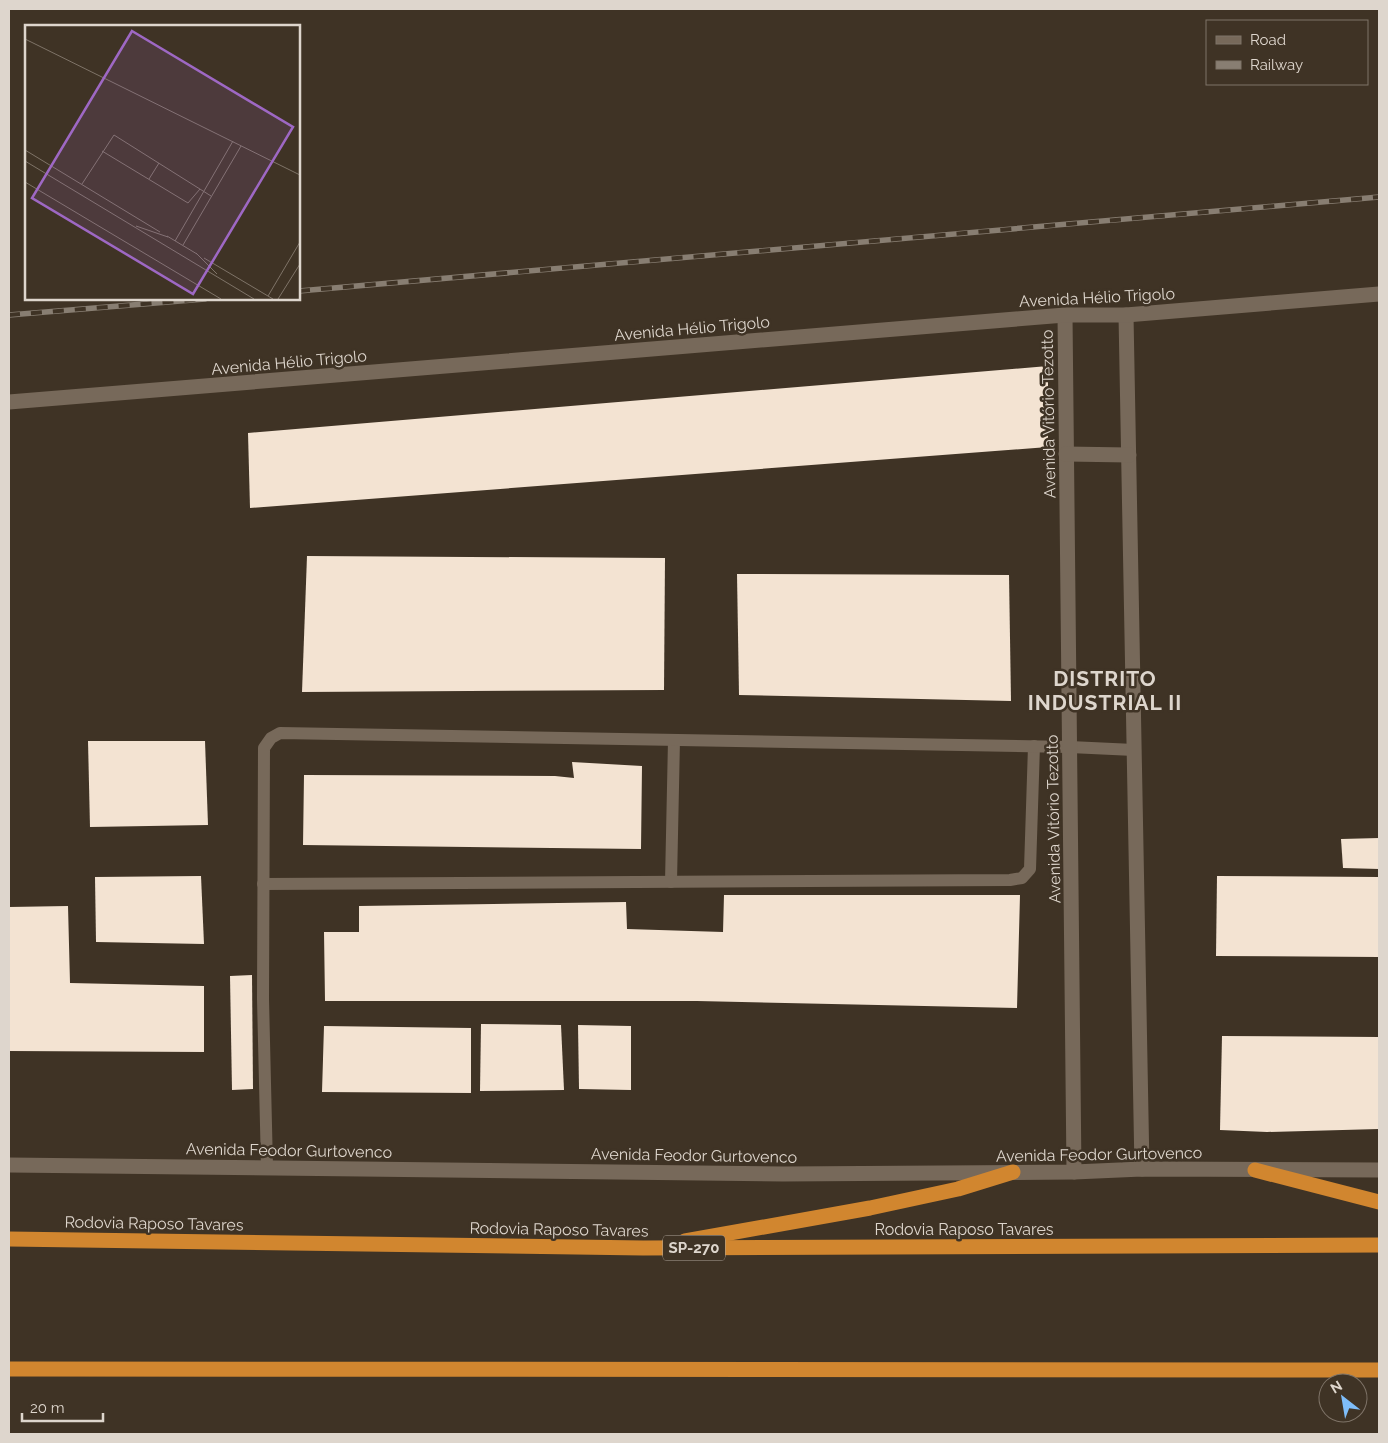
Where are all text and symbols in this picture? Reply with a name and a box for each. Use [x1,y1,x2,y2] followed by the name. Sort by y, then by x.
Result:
[1206,20,1368,85] legend
[25,25,300,300] inset map
[1250,31,1286,49] text: Road
[1250,56,1303,74] text: Railway
[1019,284,1176,311] street label: Avenida Hélio Trigolo
[613,312,771,345] street label: Avenida Hélio Trigolo
[1038,329,1059,499] street label: Avenida Vitório Tezotto
[210,346,368,379] street label: Avenida Hélio Trigolo
[1028,666,1182,715] district label: DISTRITO INDUSTRIAL II
[1043,734,1064,904] street label: Avenida Vitório Tezotto
[186,1139,392,1162] street label: Avenida Feodor Gurtovenco
[996,1143,1202,1166] street label: Avenida Feodor Gurtovenco
[591,1144,797,1167] street label: Avenida Feodor Gurtovenco
[64,1212,244,1235] street label: Rodovia Raposo Tavares
[469,1218,649,1241] street label: Rodovia Raposo Tavares
[874,1220,1054,1239] street label: Rodovia Raposo Tavares
[663,1236,725,1260] road number: SP-270
[1318,1373,1368,1423] north arrow
[1328,1377,1345,1396] text: N
[22,1390,104,1422] scale bar
[30,1399,65,1417] text: 20 m

